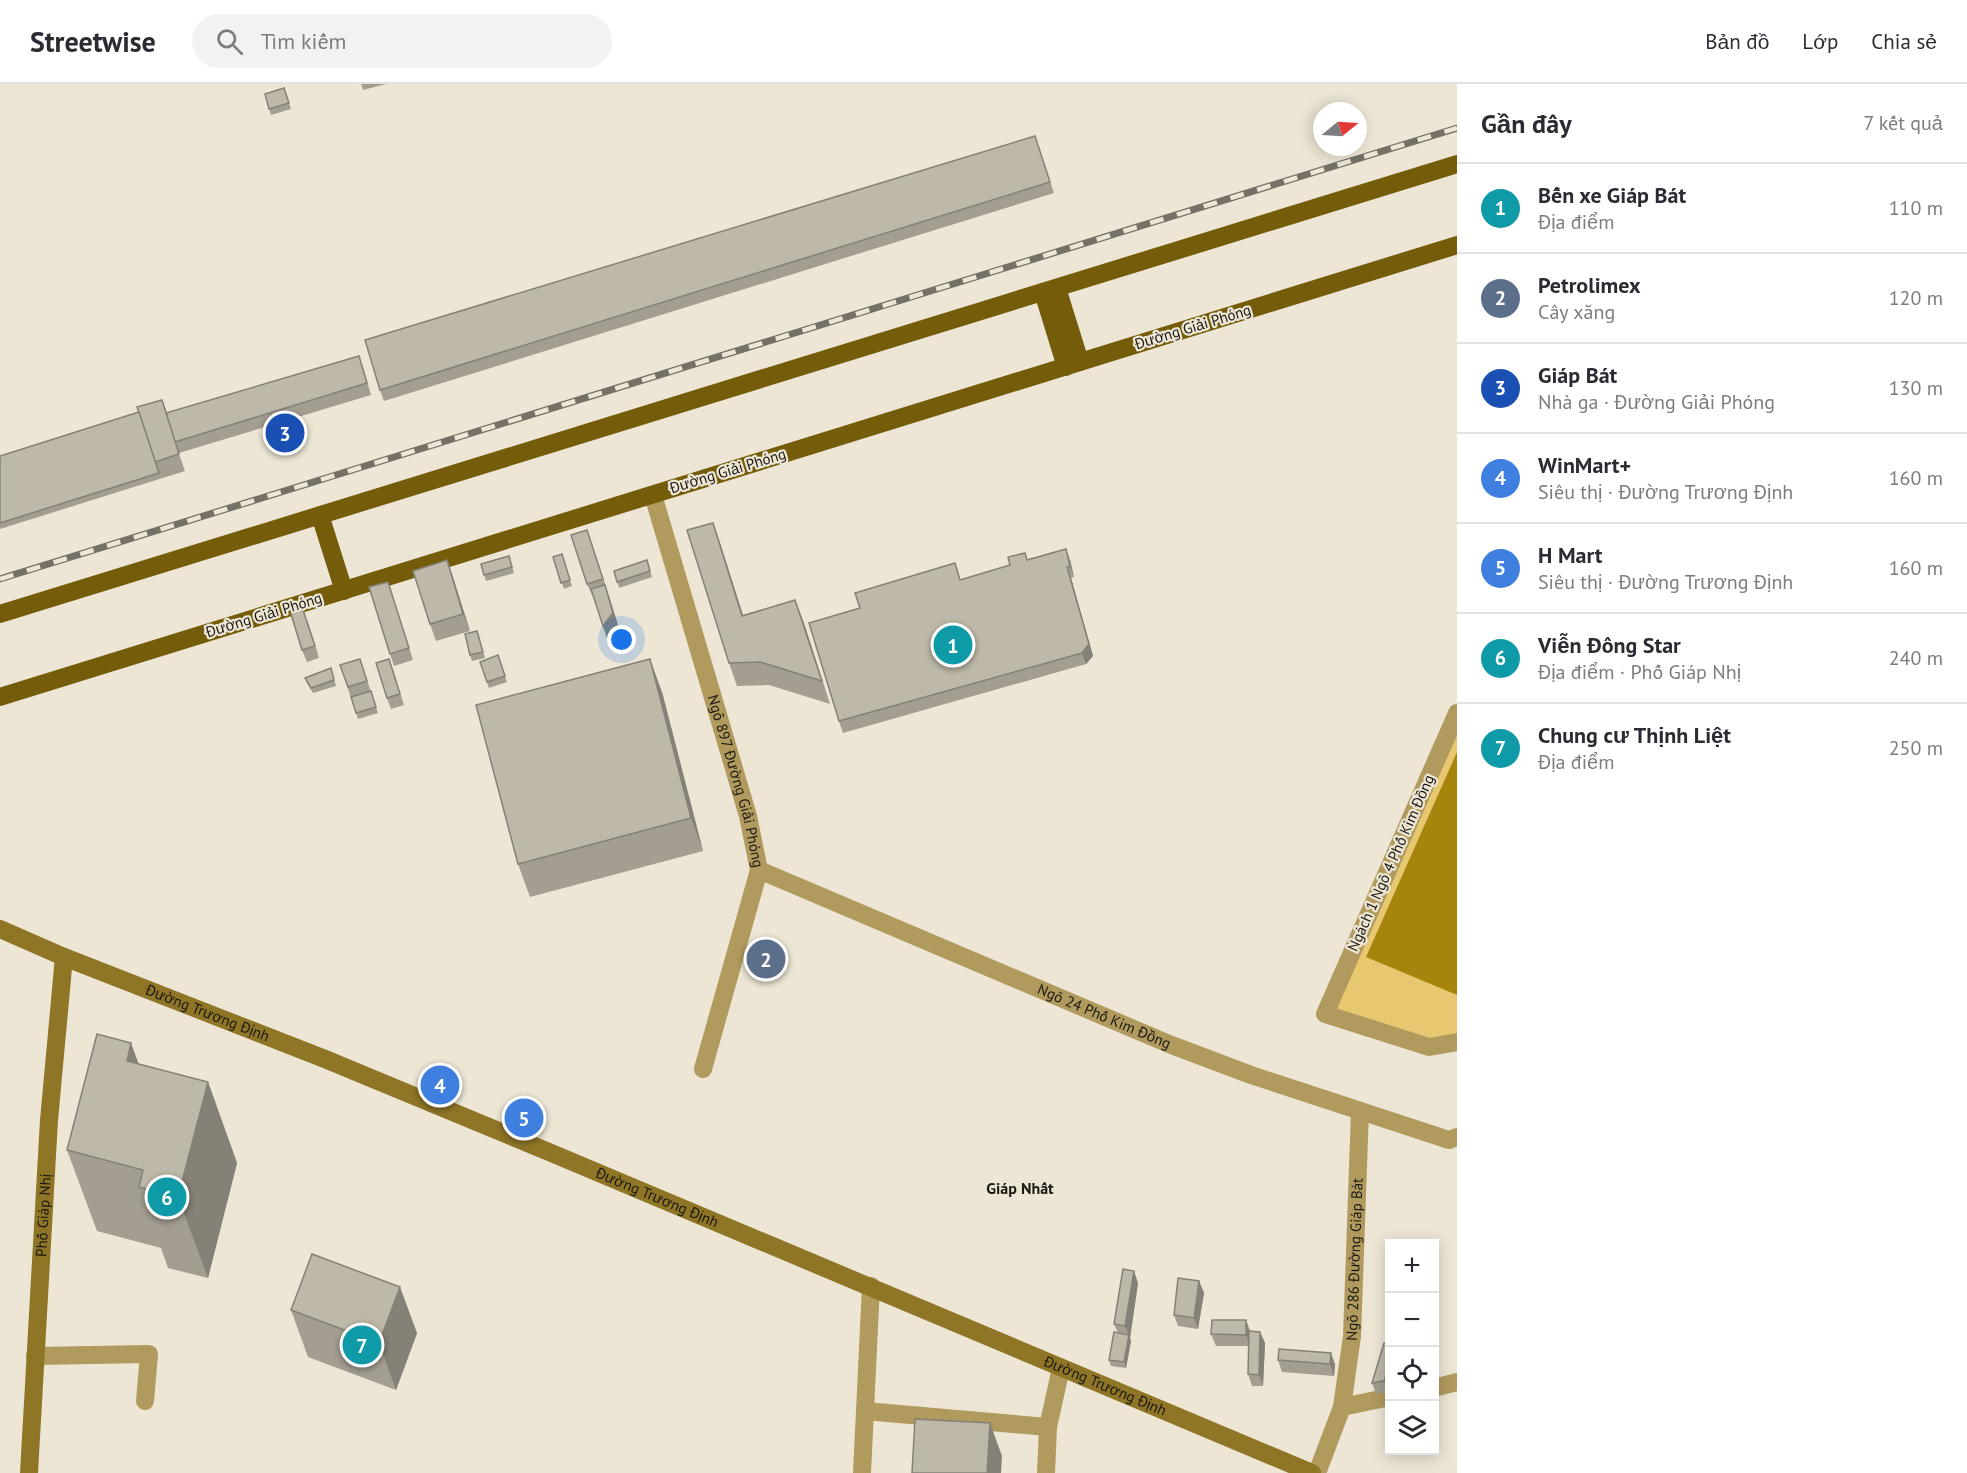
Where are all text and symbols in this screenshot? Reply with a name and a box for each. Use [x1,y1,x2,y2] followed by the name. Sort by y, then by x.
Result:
[192,14,612,68] search box
[30,23,156,60] text: Streetwise
[213,25,246,58] icon: search
[261,27,346,55] text: Tìm kiếm
[1705,28,1769,55] text: Bản đồ
[1802,28,1838,55] text: Lớp
[1871,28,1937,55] text: Chia sẻ
[1313,102,1367,156] north arrow
[1481,107,1572,140] text: Gần đây
[1864,110,1943,136] text: 7 kết quả
[1538,181,1686,209] text: Bến xe Giáp Bát
[1495,195,1506,221] text: 1
[1889,195,1943,221] text: 110 m
[1538,209,1614,235] text: Địa điểm
[1538,271,1641,299] text: Petrolimex
[1495,285,1506,311] text: 2
[1889,285,1943,311] text: 120 m
[1538,299,1615,325] text: Cây xăng
[1132,300,1253,354] street label: Đường Giải Phóng
[1538,361,1617,389] text: Giáp Bát
[1495,375,1506,401] text: 3
[1889,375,1943,401] text: 130 m
[1538,389,1775,415] text: Nhà ga · Đường Giải Phóng
[266,410,304,456] pin: 3
[667,444,788,498] street label: Đường Giải Phóng
[1538,451,1631,479] text: WinMart+
[1495,465,1506,491] text: 4
[1889,465,1943,491] text: 160 m
[1538,479,1793,505] text: Siêu thị · Đường Trương Định
[1538,541,1602,569] text: H Mart
[1495,555,1506,581] text: 5
[1889,555,1943,581] text: 160 m
[1538,569,1793,595] text: Siêu thị · Đường Trương Định
[203,588,324,642] street label: Đường Giải Phóng
[934,622,972,668] pin: 1
[607,625,636,654] your location
[1538,631,1681,659] text: Viễn Đông Star
[1495,645,1506,671] text: 6
[1889,645,1943,671] text: 240 m
[1538,659,1741,685] text: Địa điểm · Phố Giáp Nhị
[704,692,768,869] street label: Ngõ 897 Đường Giải Phóng
[1538,721,1731,749] text: Chung cư Thịnh Liệt
[1495,735,1506,761] text: 7
[1889,735,1943,761] text: 250 m
[1538,749,1614,775] text: Địa điểm
[1343,771,1438,954] street label: Ngách 1 Ngõ 4 Phố Kim Đồng
[746,936,786,982] pin: 2
[1035,979,1174,1053] street label: Ngõ 24 Phố Kim Đồng
[142,980,272,1045] street label: Đường Trương Định
[420,1062,460,1108] pin: 4
[504,1096,544,1140] pin: 5
[592,1162,722,1231] street label: Đường Trương Định
[31,1173,55,1257] street label: Phố Giáp Nhị
[148,1174,186,1220] pin: 6
[986,1178,1054,1198] district label: Giáp Nhất
[1342,1178,1367,1341] street label: Ngõ 286 Đường Giáp Bát
[1385,1239,1439,1455] map controls
[1385,1239,1439,1293] button: +
[1385,1293,1439,1347] button: −
[342,1322,382,1368] pin: 7
[1385,1347,1439,1401] button: locate
[1040,1351,1170,1420] street label: Đường Trương Định
[1385,1401,1439,1455] button: layers

